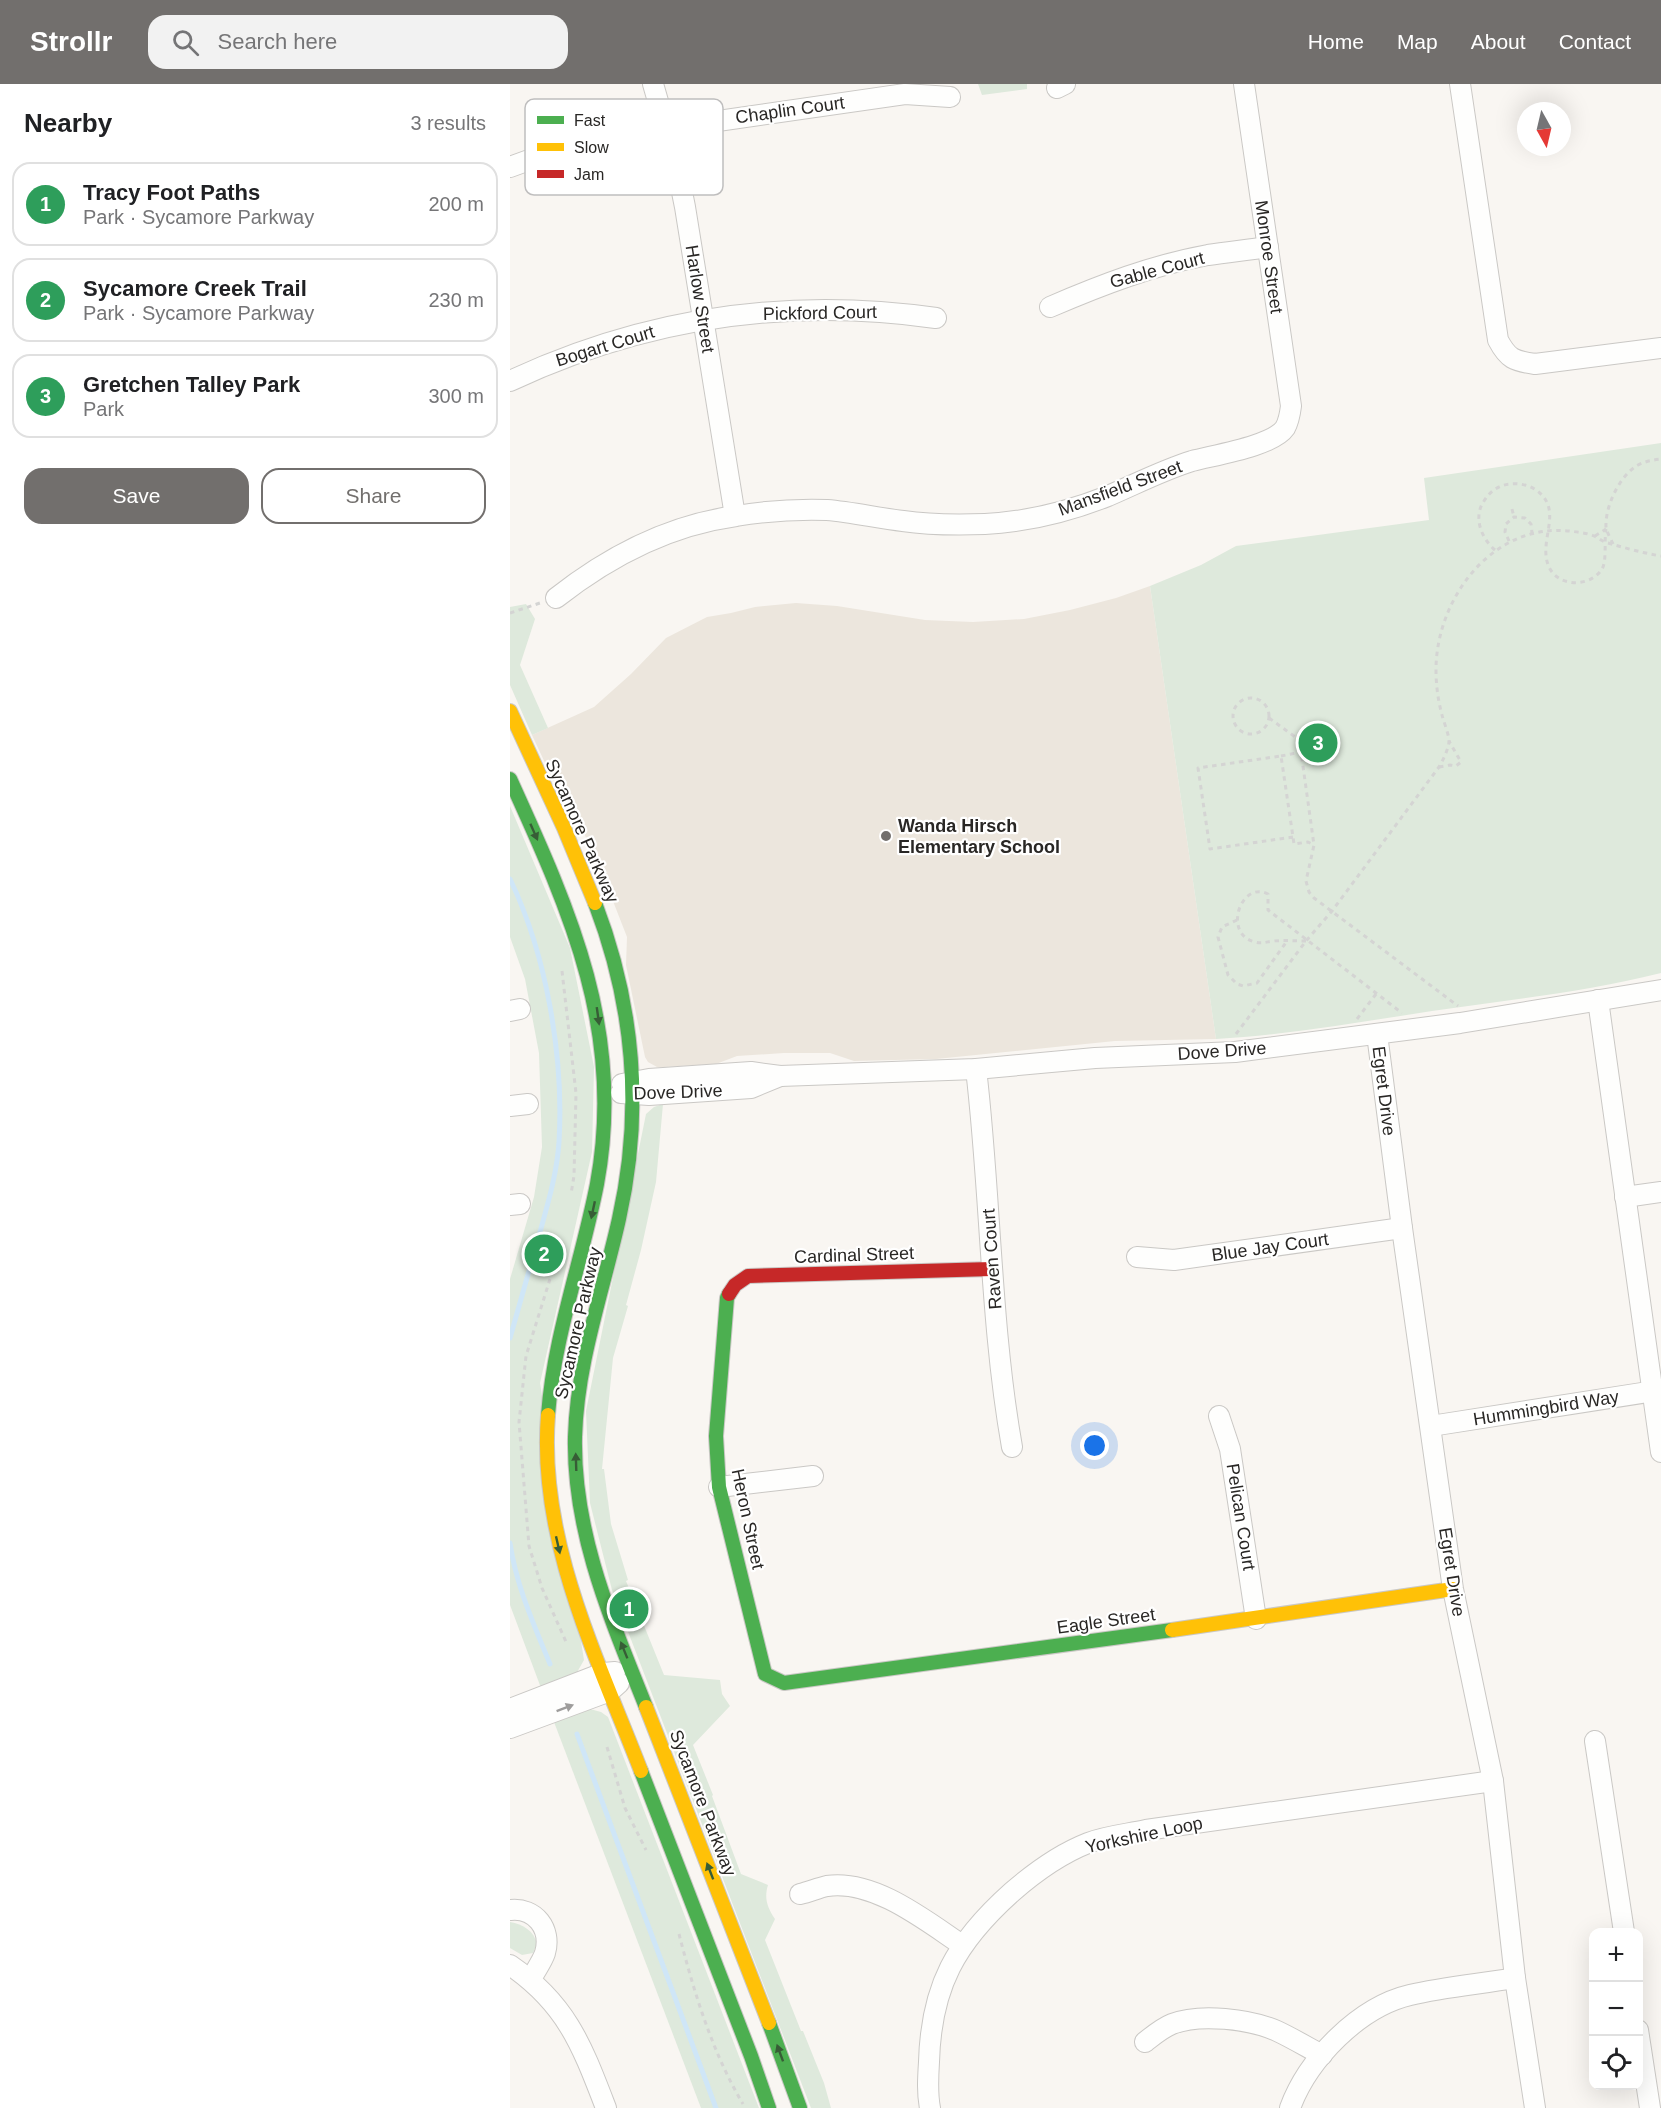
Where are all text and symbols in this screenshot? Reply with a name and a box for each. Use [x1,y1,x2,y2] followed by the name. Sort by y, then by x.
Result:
[148,15,568,69] search box
[30,26,112,57] text: Strollr
[169,26,202,59] icon: search
[217,29,337,54] text: Search here
[1308,30,1364,53] text: Home
[1397,30,1438,53] text: Map
[1471,30,1526,53] text: About
[1559,30,1631,53] text: Contact
[734,92,846,128] street label: Chaplin Court
[525,99,723,195] legend
[1517,102,1571,156] north arrow
[24,108,112,138] text: Nearby
[410,112,486,134] text: 3 results
[574,112,606,129] text: Fast
[574,139,609,156] text: Slow
[574,166,604,183] text: Jam
[83,180,260,205] text: Tracy Foot Paths
[40,193,51,215] text: 1
[428,193,484,215] text: 200 m
[1251,199,1287,315] street label: Monroe Street
[83,206,314,228] text: Park · Sycamore Parkway
[682,244,718,354] street label: Harlow Street
[1108,248,1206,292] street label: Gable Court
[83,276,307,301] text: Sycamore Creek Trail
[40,289,51,311] text: 2
[428,289,484,311] text: 230 m
[83,302,314,324] text: Park · Sycamore Parkway
[763,302,877,324] street label: Pickford Court
[553,322,657,370] street label: Bogart Court
[83,372,300,397] text: Gretchen Talley Park
[40,385,51,407] text: 3
[428,385,484,407] text: 300 m
[83,398,124,420] text: Park
[1055,456,1185,520] street label: Mansfield Street
[24,468,249,524] button: Save
[261,468,486,524] button: Share
[1298,720,1338,766] pin: 3
[541,756,623,906] street label: Sycamore Parkway
[898,816,1060,857] place label: Wanda Hirsch Elementary School
[529,824,539,842] one-way arrow
[879,829,893,843] marker: Wanda Hirsch Elementary School
[593,1007,602,1026] one-way arrow
[1177,1038,1267,1064] street label: Dove Drive
[1369,1045,1399,1137] street label: Egret Drive
[633,1080,723,1104] street label: Dove Drive
[588,1200,597,1219] one-way arrow
[978,1208,1006,1310] street label: Raven Court
[1210,1229,1330,1265] street label: Blue Jay Court
[525,1232,564,1276] pin: 2
[794,1243,914,1267] street label: Cardinal Street
[551,1245,605,1401] street label: Sycamore Parkway
[1472,1387,1620,1429] street label: Hummingbird Way
[1080,1431,1109,1460] your location
[571,1453,580,1472] one-way arrow
[1223,1462,1259,1572] street label: Pelican Court
[728,1467,768,1571] street label: Heron Street
[1435,1526,1469,1618] street label: Egret Drive
[554,1536,564,1554] one-way arrow
[610,1586,648,1631] pin: 1
[1056,1604,1156,1638] street label: Eagle Street
[619,1641,628,1659] one-way arrow
[556,1703,574,1713] one-way arrow
[666,1727,740,1879] street label: Sycamore Parkway
[1084,1813,1204,1857] street label: Yorkshire Loop
[705,1862,715,1880] one-way arrow
[1589,1928,1643,2090] map controls
[1589,1928,1643,1982] button: +
[1589,1982,1643,2036] button: −
[1589,2036,1643,2090] button: locate
[775,2044,785,2062] one-way arrow

